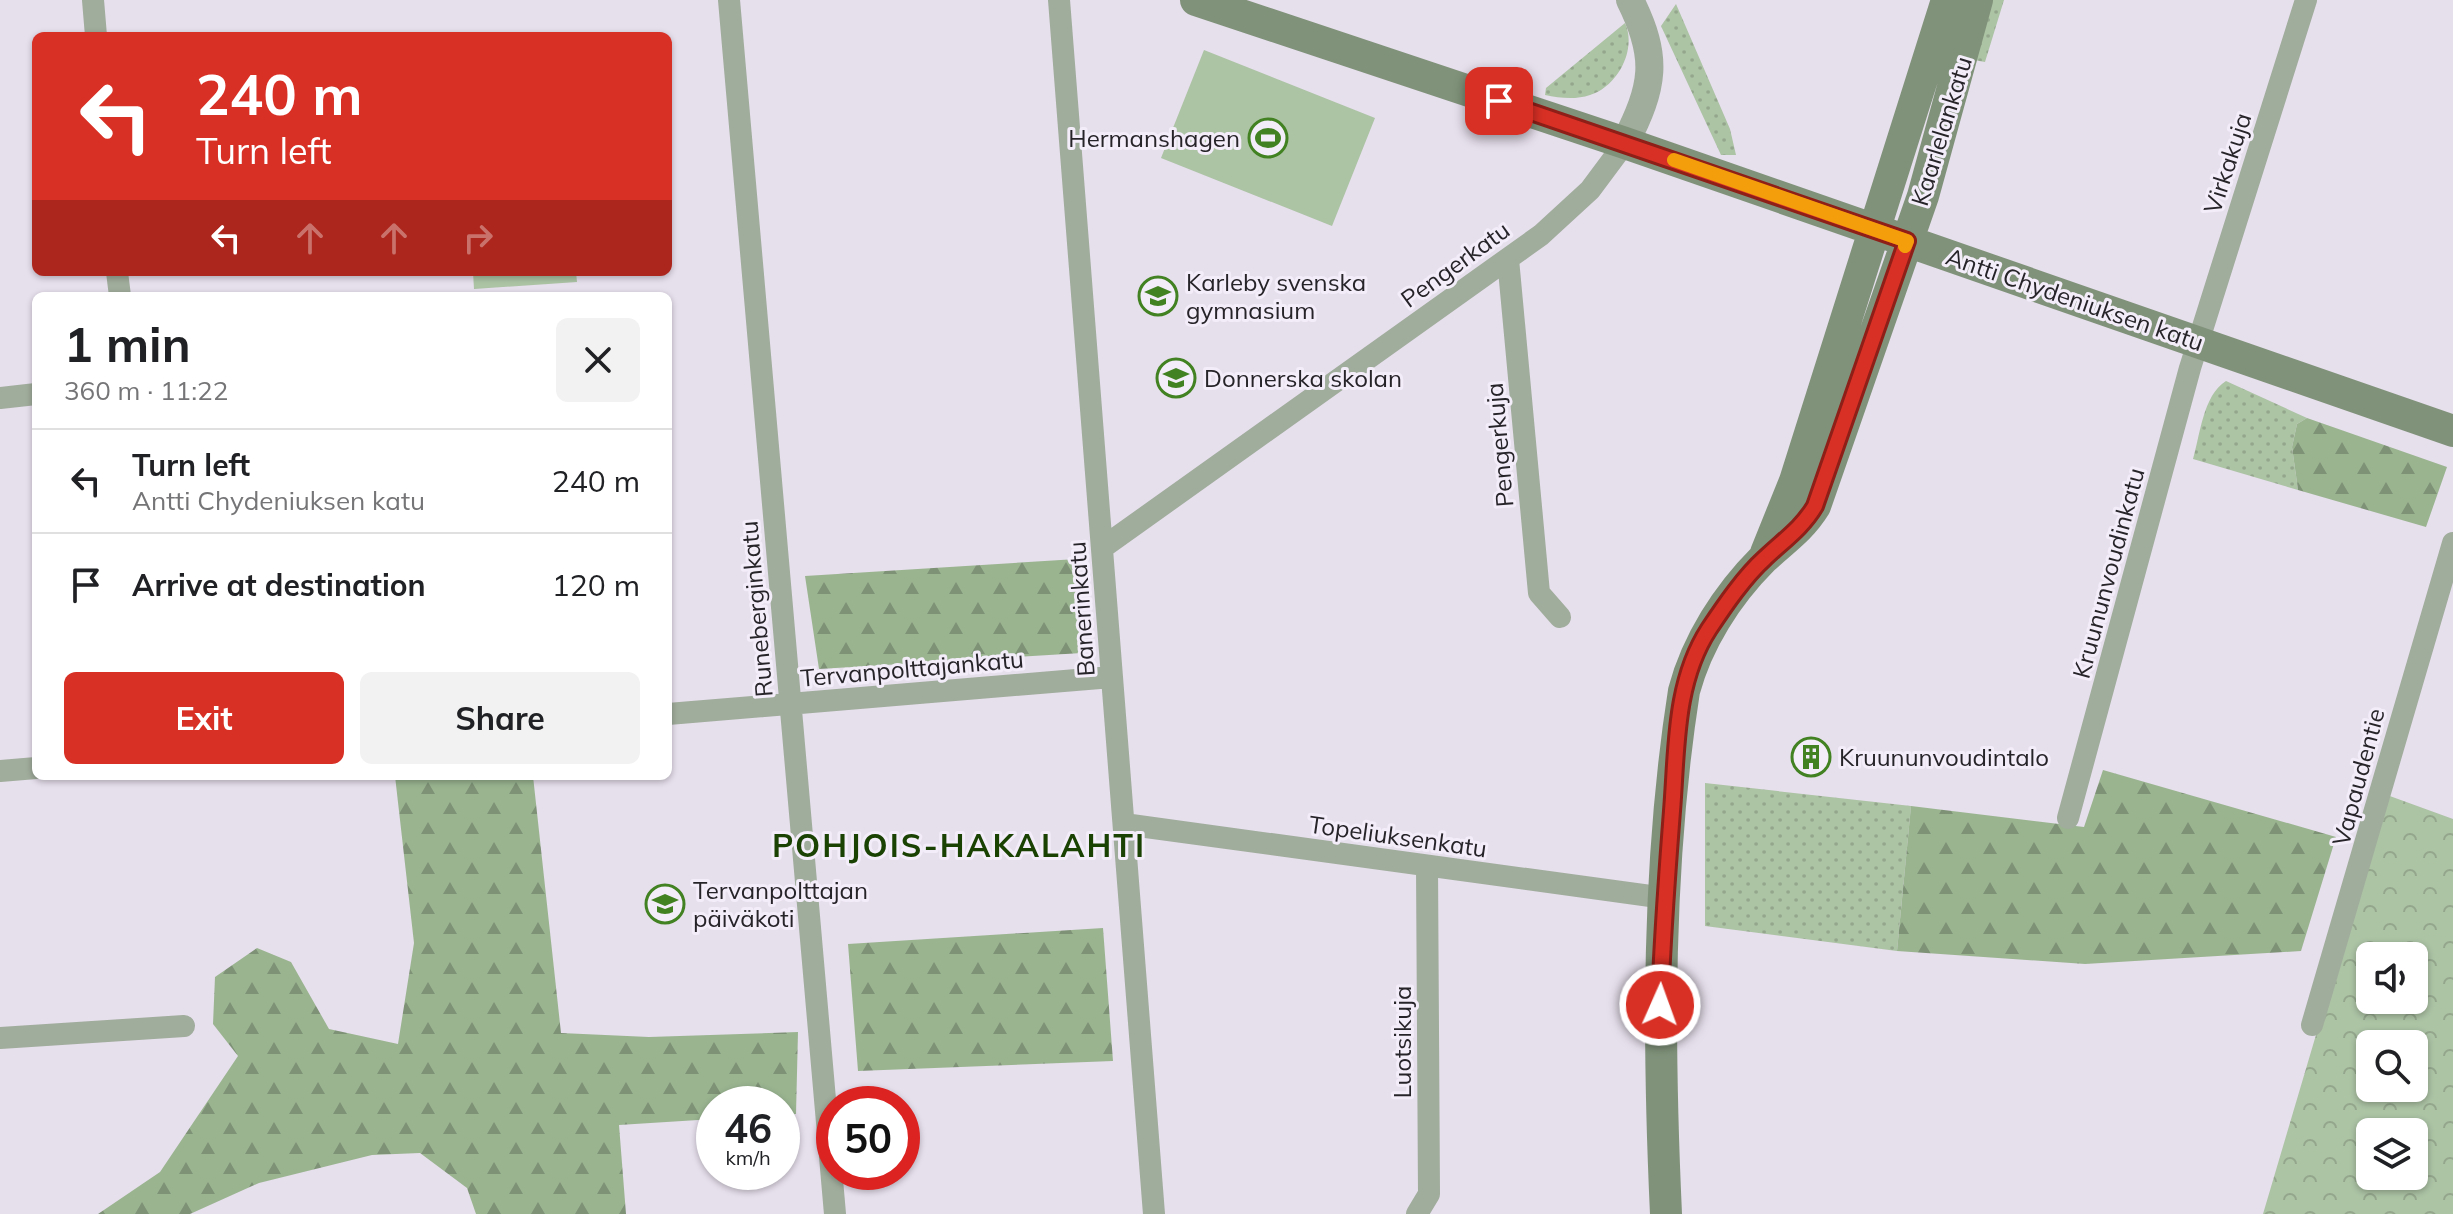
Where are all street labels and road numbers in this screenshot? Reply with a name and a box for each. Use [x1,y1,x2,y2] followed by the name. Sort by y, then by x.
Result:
[1904,53,1978,209] street label: Kaarlelankatu
[2197,109,2257,217] street label: Virkakuja
[1395,214,1515,314] street label: Pengerkatu
[1942,241,2208,357] street label: Antti Chydeniuksen katu
[1479,382,1519,508] street label: Pengerkuja
[2065,464,2151,682] street label: Kruununvoudinkatu
[733,520,779,698] street label: Runeberginkatu
[1061,541,1101,677] street label: Banerinkatu
[799,643,1025,693] street label: Tervanpolttajankatu
[2325,705,2391,849] street label: Vapaudentie
[1307,809,1489,863] street label: Topeliuksenkatu
[1387,986,1417,1098] street label: Luotsikuja

